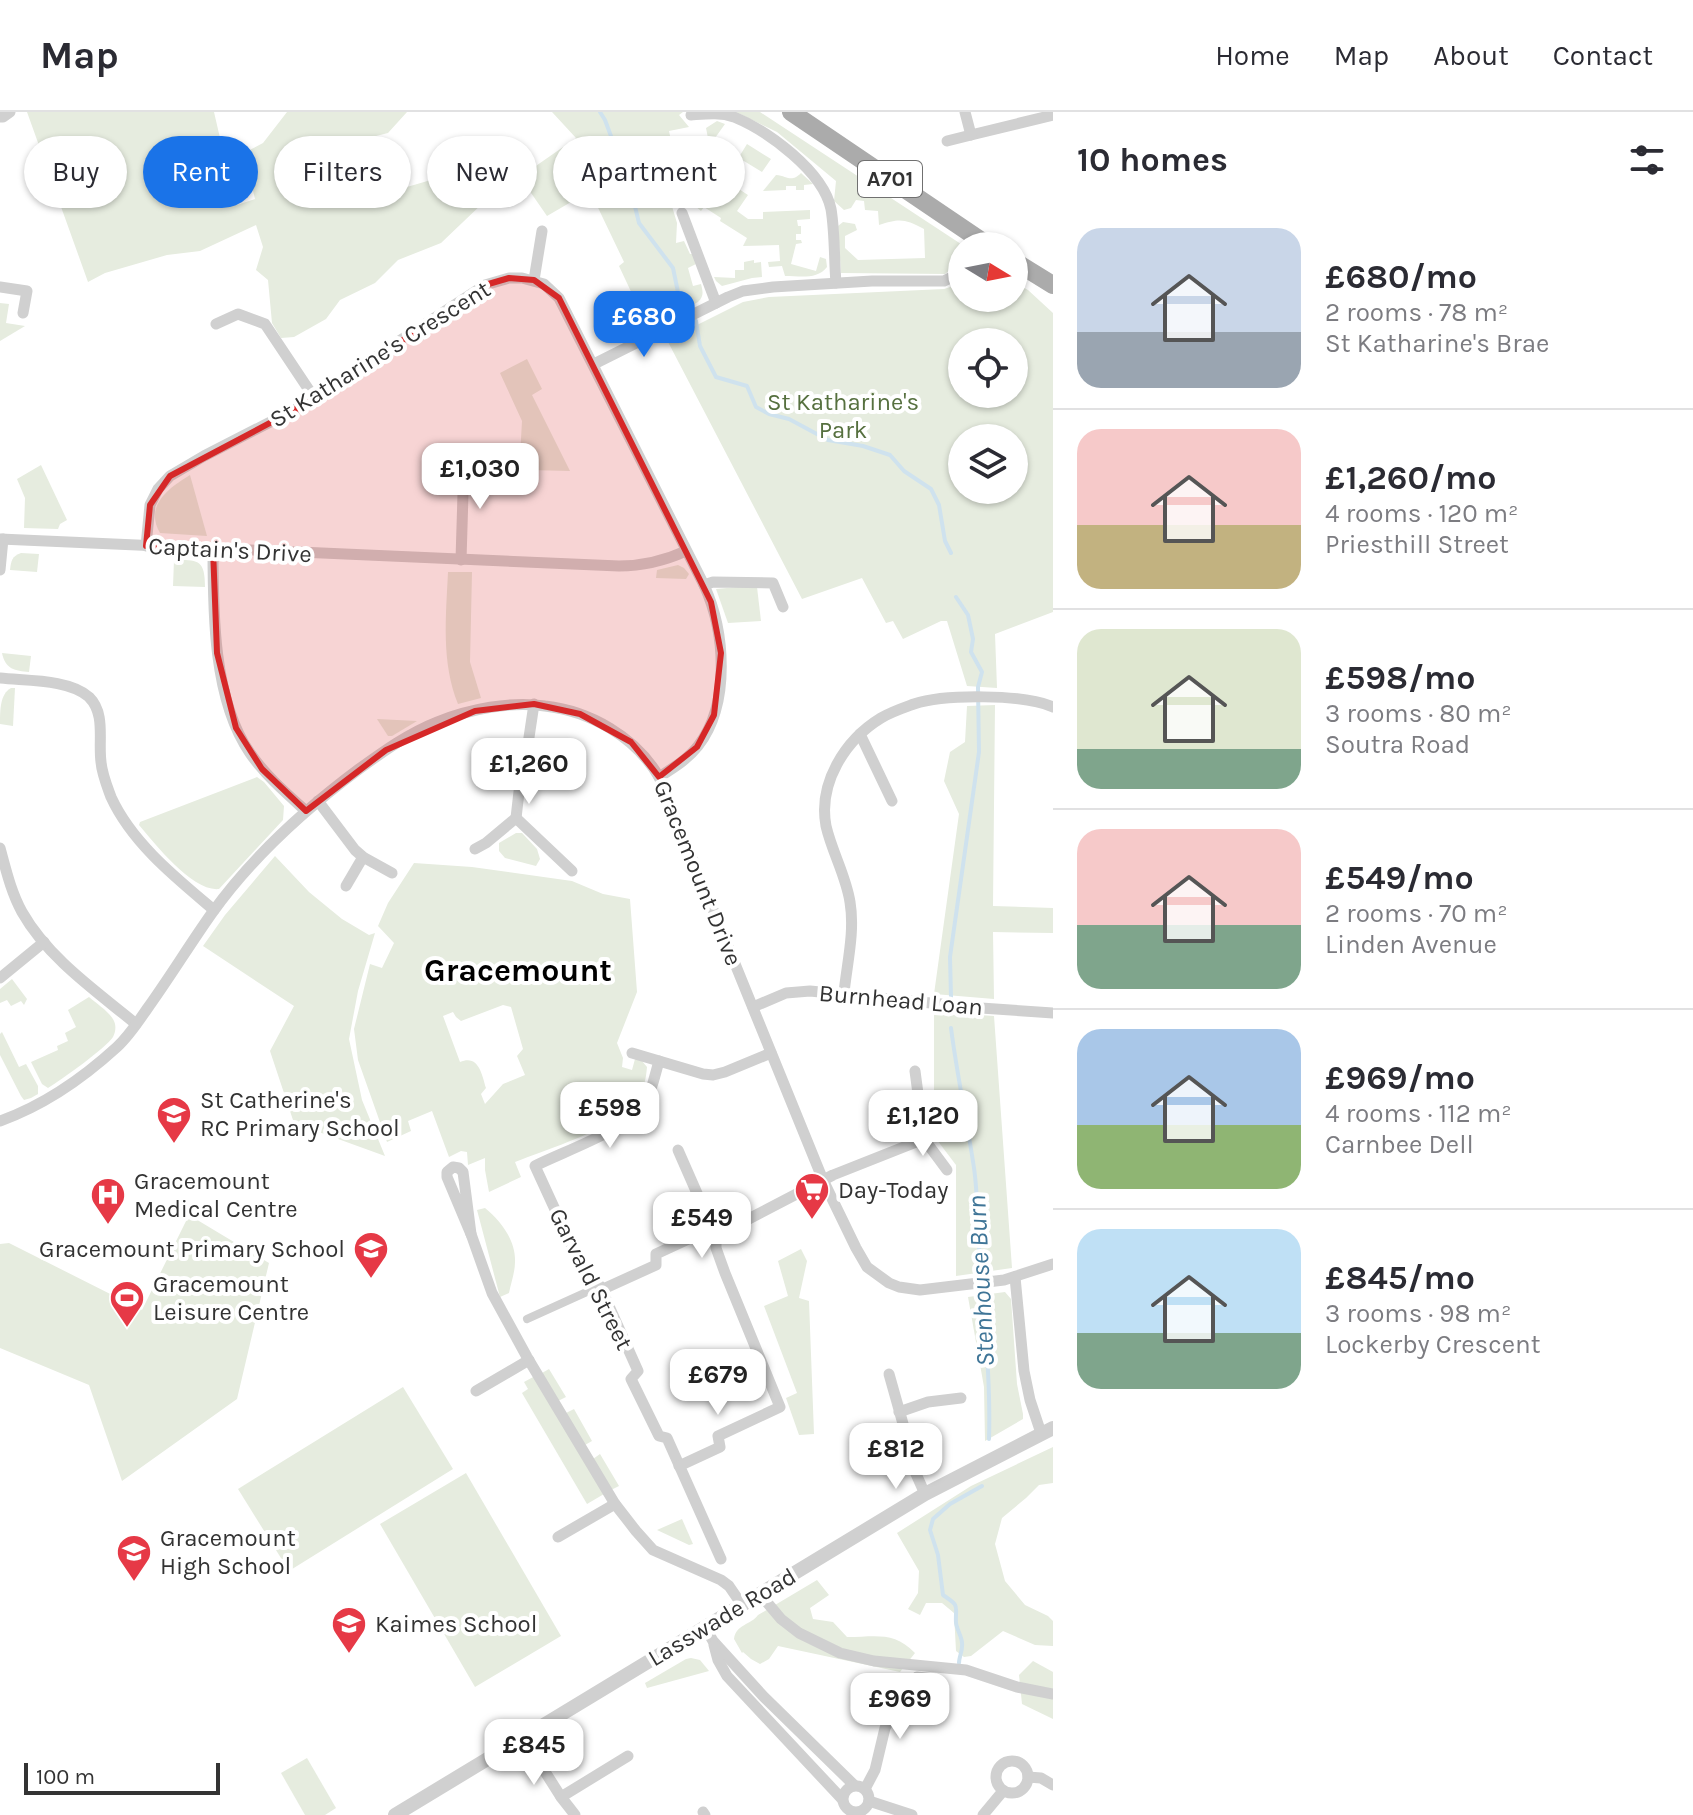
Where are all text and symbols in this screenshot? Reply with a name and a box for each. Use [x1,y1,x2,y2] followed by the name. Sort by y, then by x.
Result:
[40,33,119,78] text: Map
[1215,39,1290,72] text: Home
[1334,39,1389,72] text: Map
[1433,39,1509,72] text: About
[1553,39,1653,72] text: Contact
[24,136,127,208] chip: Buy
[143,136,258,208] chip: Rent
[274,136,411,208] chip: Filters
[427,136,537,208] chip: New
[553,136,745,208] chip: Apartment
[1625,138,1669,182] icon: filters
[1077,140,1228,180] text: 10 homes
[858,161,922,197] road number: A701
[948,232,1028,312] north arrow
[948,232,1028,504] map controls
[1325,257,1477,297] text: £680/mo
[1141,260,1237,356] icon: home
[265,275,495,433] street label: St Katharine's Crescent
[597,291,691,359] pin: £680
[1325,297,1508,328] text: 2 rooms · 78 m²
[612,301,676,332] text: £680
[948,328,1028,408] button: locate
[1325,328,1549,359] text: St Katharine's Brae
[767,388,919,444] park label: St Katharine's Park
[948,424,1028,504] button: layers
[415,443,545,511] pin: £1,030
[440,453,520,484] text: £1,030
[1325,458,1496,498] text: £1,260/mo
[1141,461,1237,557] icon: home
[1325,498,1519,529] text: 4 rooms · 120 m²
[1325,529,1509,560] text: Priesthill Street
[148,532,312,568] street label: Captain's Drive
[1325,658,1476,698] text: £598/mo
[1141,661,1237,757] icon: home
[1325,698,1512,729] text: 3 rooms · 80 m²
[1325,729,1470,760] text: Soutra Road
[464,738,594,806] pin: £1,260
[489,748,569,779] text: £1,260
[648,776,748,970] street label: Gracemount Drive
[1325,858,1474,898] text: £549/mo
[1141,861,1237,957] icon: home
[1325,898,1508,929] text: 2 rooms · 70 m²
[1325,929,1497,960] text: Linden Avenue
[424,952,612,989] district label: Gracemount
[818,979,984,1021] street label: Burnhead Loan
[1325,1058,1475,1098] text: £969/mo
[1141,1061,1237,1157] icon: home
[563,1082,657,1150] pin: £598
[200,1086,400,1142] place label: St Catherine's RC Primary School
[858,1090,988,1158] pin: £1,120
[578,1092,642,1123] text: £598
[155,1095,193,1145] school or university icon: St Catherine's RC Primary School
[1325,1098,1512,1129] text: 4 rooms · 112 m²
[887,1100,959,1131] text: £1,120
[1325,1129,1474,1160] text: Carnbee Dell
[134,1167,298,1223] place label: Gracemount Medical Centre
[793,1171,831,1221] supermarket icon: Day-Today
[89,1176,127,1226] hospital icon: Gracemount Medical Centre
[838,1176,948,1204] place label: Day-Today
[655,1192,749,1260] pin: £549
[961,1194,1001,1368] water label: Stenhouse Burn
[671,1202,733,1233] text: £549
[543,1204,639,1354] street label: Garvald Street
[352,1230,390,1280] school or university icon: Gracemount Primary School
[39,1235,345,1263] place label: Gracemount Primary School
[1325,1258,1475,1298] text: £845/mo
[1141,1261,1237,1357] icon: home
[153,1270,309,1326] place label: Gracemount Leisure Centre
[108,1279,146,1329] sports icon: Gracemount Leisure Centre
[1325,1298,1511,1329] text: 3 rooms · 98 m²
[1325,1329,1540,1360] text: Lockerby Crescent
[671,1349,765,1417] pin: £679
[688,1359,748,1390] text: £679
[849,1423,943,1491] pin: £812
[867,1433,925,1464] text: £812
[160,1524,296,1580] place label: Gracemount High School
[115,1533,153,1583] school or university icon: Gracemount High School
[643,1562,801,1672] street label: Lasswade Road
[330,1605,368,1655] school or university icon: Kaimes School
[375,1610,537,1638] place label: Kaimes School
[853,1673,947,1741] pin: £969
[868,1683,932,1714] text: £969
[487,1719,581,1787] pin: £845
[502,1729,566,1760] text: £845
[24,1759,220,1795] scale bar
[36,1764,95,1790] text: 100 m

